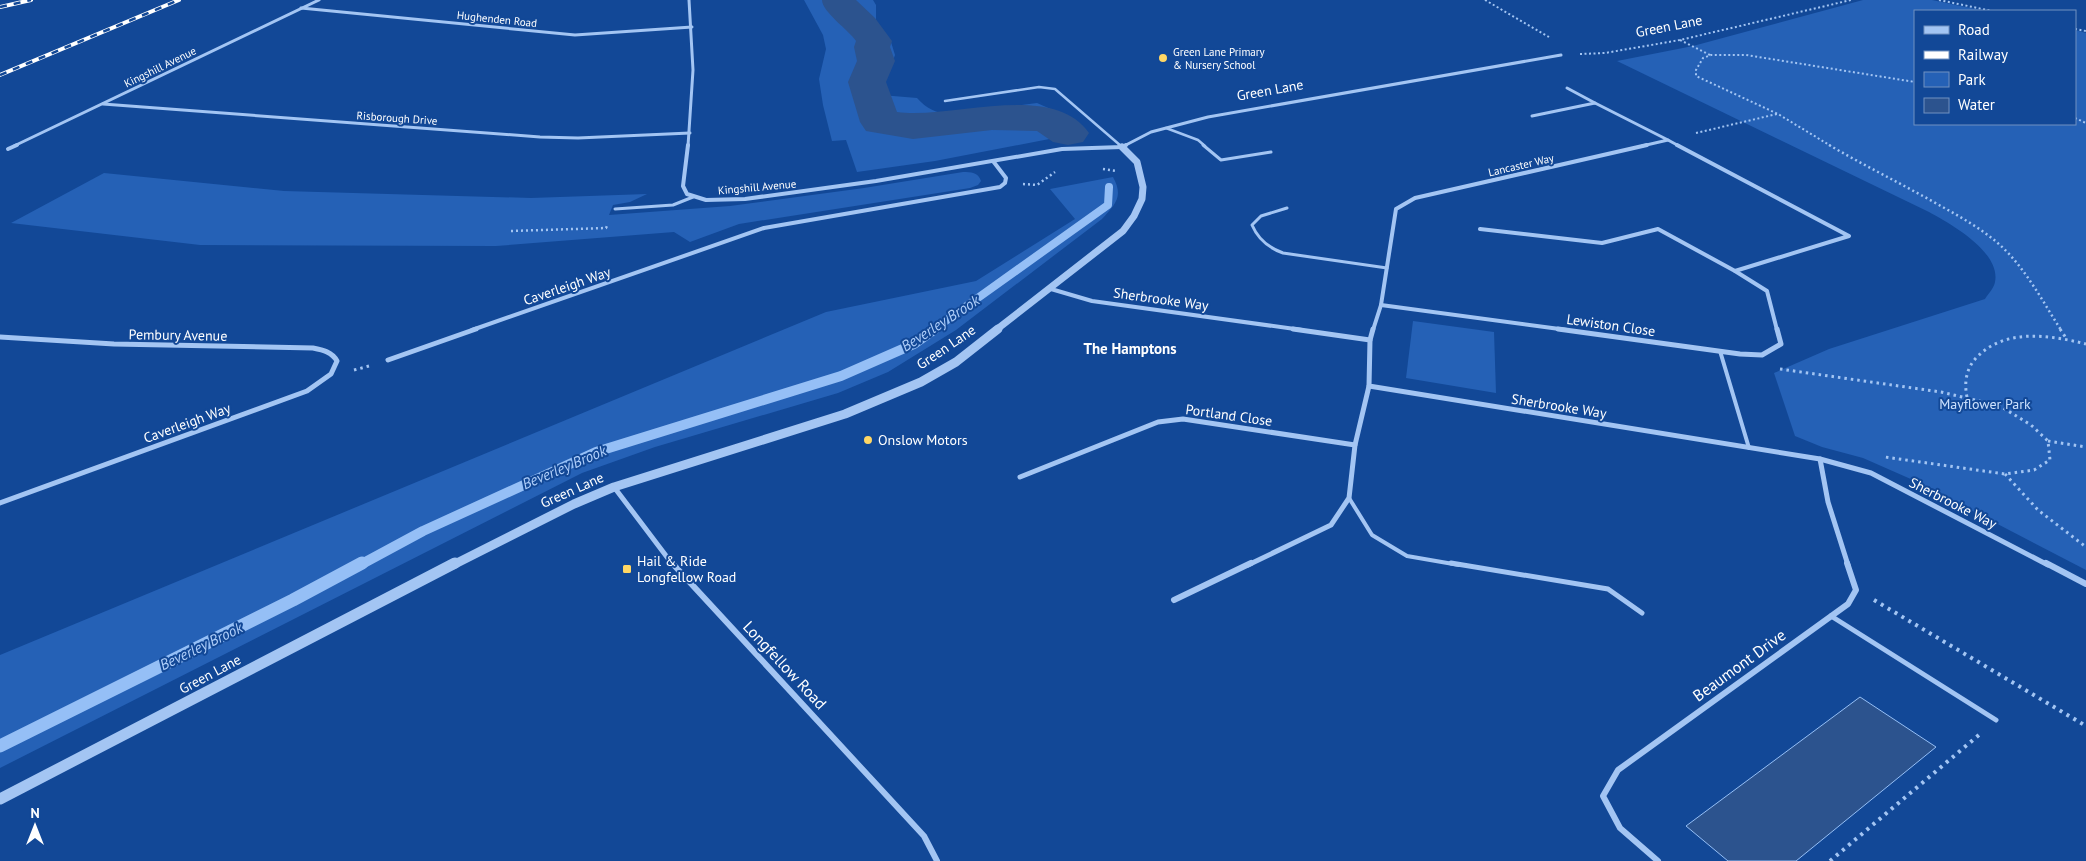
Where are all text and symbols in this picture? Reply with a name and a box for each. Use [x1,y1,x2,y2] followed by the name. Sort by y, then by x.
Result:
[456,8,538,30] street label: Hughenden Road
[1914,10,2076,125] legend
[1634,11,1704,41] street label: Green Lane
[1958,20,1990,39] text: Road
[122,43,199,91] street label: Kingshill Avenue
[1173,45,1266,72] place label: Green Lane Primary & Nursery School
[1958,45,2008,64] text: Railway
[1157,52,1169,64] marker: Green Lane Primary & Nursery School
[1958,70,1986,89] text: Park
[1235,75,1305,105] street label: Green Lane
[1958,95,1995,114] text: Water
[356,108,438,128] street label: Risborough Drive
[1487,150,1556,179] street label: Lancaster Way
[717,177,797,197] street label: Kingshill Avenue
[521,262,614,309] street label: Caverleigh Way
[1112,283,1210,315] street label: Sherbrooke Way
[897,290,984,355] water label: Beverley Brook
[1565,310,1657,340] street label: Lewiston Close
[913,321,979,373] street label: Green Lane
[128,325,228,345] street label: Pembury Avenue
[1083,339,1177,358] district label: The Hamptons
[1510,390,1608,422] street label: Sherbrooke Way
[1939,395,2031,413] park label: Mayflower Park
[141,399,233,447] street label: Caverleigh Way
[1185,400,1273,430] street label: Portland Close
[878,431,968,449] place label: Onslow Motors
[862,434,874,446] marker: Onslow Motors
[519,440,610,493] water label: Beverley Brook
[538,468,606,512] street label: Green Lane
[1906,473,2000,533] street label: Sherbrooke Way
[637,552,736,586] place label: Hail & Ride Longfellow Road
[621,563,633,575] marker: Hail & Ride Longfellow Road
[157,617,247,674] water label: Beverley Brook
[739,617,831,713] street label: Longfellow Road
[1689,625,1789,705] street label: Beaumont Drive
[176,650,244,698] street label: Green Lane
[10,801,60,851] north arrow
[30,804,40,822] text: N

